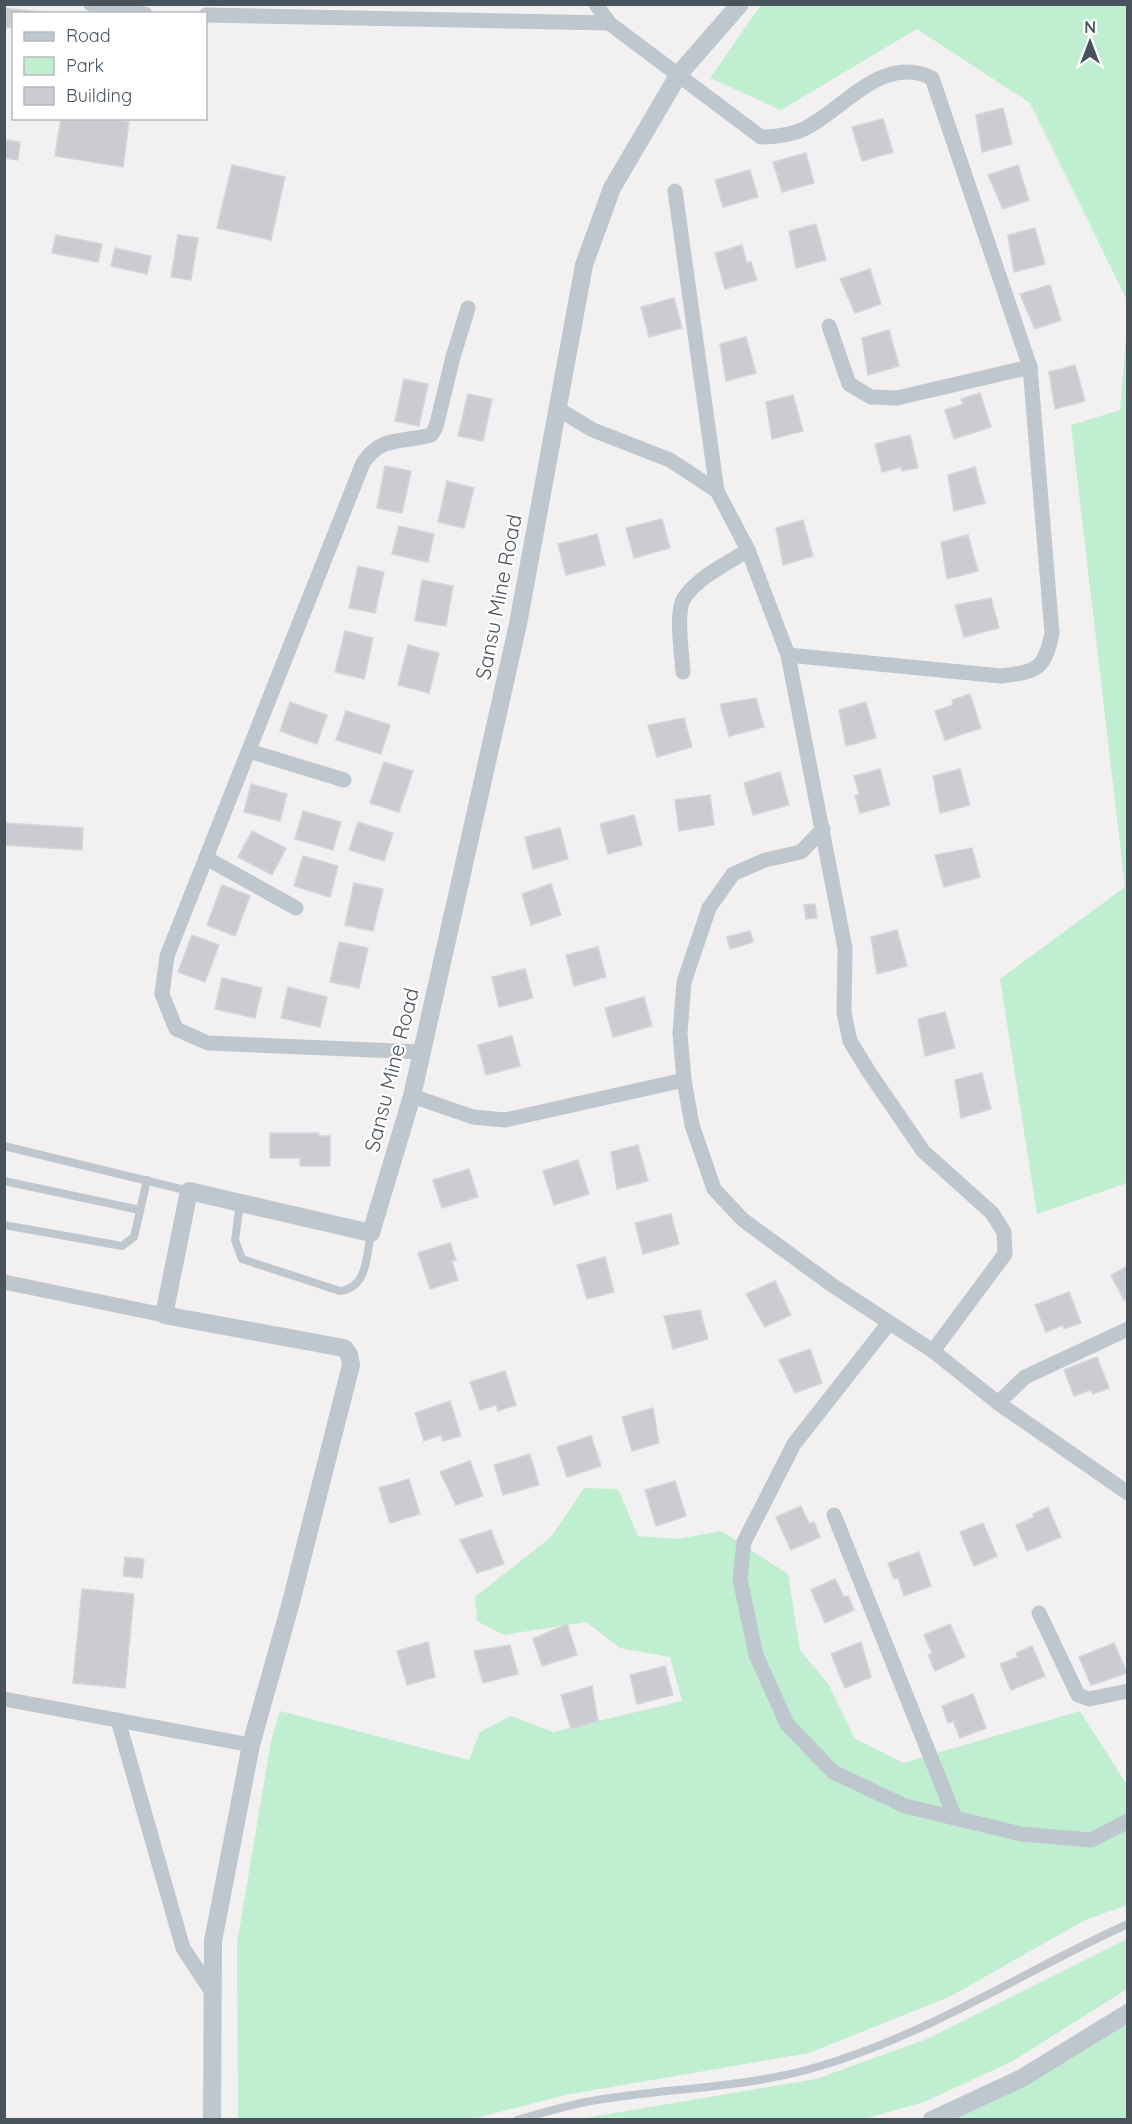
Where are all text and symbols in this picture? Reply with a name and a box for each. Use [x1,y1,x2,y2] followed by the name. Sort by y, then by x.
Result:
[12,12,207,120] legend
[1060,12,1120,72] north arrow
[1084,17,1096,37] text: N
[66,24,111,47] text: Road
[66,54,104,77] text: Park
[66,84,132,107] text: Building
[469,512,527,682] street label: Sansu Mine Road
[358,985,424,1154] street label: Sansu Mine Road

